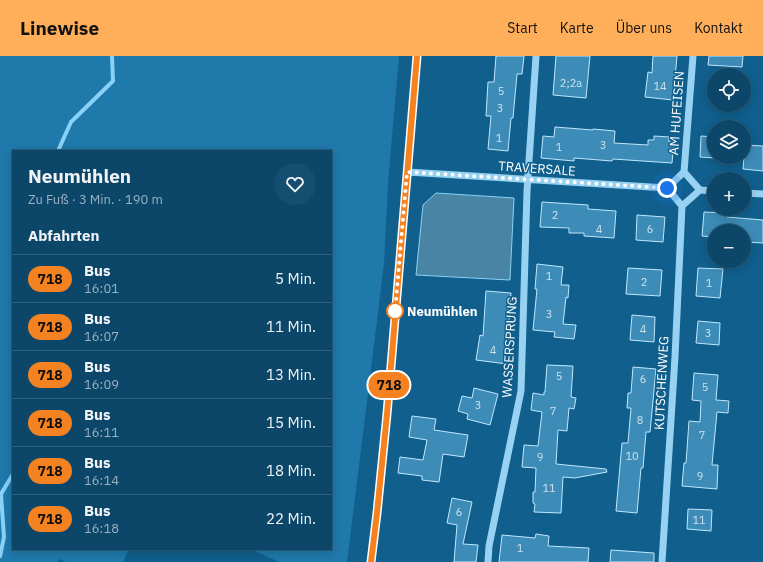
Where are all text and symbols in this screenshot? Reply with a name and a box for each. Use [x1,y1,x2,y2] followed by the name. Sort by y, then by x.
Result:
[20,16,99,40] text: Linewise
[507,19,538,37] text: Start
[560,19,594,37] text: Karte
[616,19,672,37] text: Über uns
[694,19,743,37] text: Kontakt
[707,68,751,268] map controls
[707,68,751,112] button: locate
[665,70,688,156] street label: AM HUFEISEN
[560,76,582,90] house number: 2;2a
[653,79,667,93] house number: 14
[498,84,504,98] house number: 5
[497,101,503,115] house number: 3
[707,120,751,164] button: layers
[496,131,503,145] house number: 1
[600,138,606,152] house number: 3
[556,140,563,154] house number: 1
[498,157,576,180] street label: TRAVERSALE
[274,163,316,205] button: heart
[28,164,131,188] text: Neumühlen
[707,172,751,216] button: +
[657,178,677,198] your location
[28,191,163,208] text: Zu Fuß · 3 Min. · 190 m
[552,208,558,222] house number: 2
[596,222,603,236] house number: 4
[647,222,653,236] house number: 6
[707,224,751,268] button: −
[28,226,99,245] text: Abfahrten
[84,261,111,280] text: Bus
[275,269,316,288] text: 5 Min.
[546,269,553,283] house number: 1
[37,270,63,288] text: 718
[641,275,647,289] house number: 2
[706,276,713,290] house number: 1
[84,280,119,297] text: 16:01
[498,296,521,398] street label: WASSERSPRUNG
[386,302,404,320] marker: Neumühlen
[407,303,478,320] place label: Neumühlen
[546,307,552,321] house number: 3
[84,309,111,328] text: Bus
[266,317,316,336] text: 11 Min.
[37,318,63,336] text: 718
[640,322,647,336] house number: 4
[705,326,711,340] house number: 3
[84,328,119,345] text: 16:07
[651,336,672,430] street label: KUTSCHENWEG
[490,343,497,357] house number: 4
[84,357,111,376] text: Bus
[266,365,316,384] text: 13 Min.
[37,366,63,384] text: 718
[556,369,562,383] house number: 5
[366,372,412,398] line badge: 718
[640,372,646,386] house number: 6
[84,376,119,393] text: 16:09
[376,376,402,394] text: 718
[702,380,708,394] house number: 5
[475,398,481,412] house number: 3
[550,404,556,418] house number: 7
[84,405,111,424] text: Bus
[266,413,316,432] text: 15 Min.
[637,413,643,427] house number: 8
[37,414,63,432] text: 718
[84,424,119,441] text: 16:11
[699,428,705,442] house number: 7
[625,449,639,463] house number: 10
[537,450,543,464] house number: 9
[84,453,111,472] text: Bus
[266,461,316,480] text: 18 Min.
[37,462,63,480] text: 718
[697,469,703,483] house number: 9
[84,472,119,489] text: 16:14
[542,481,556,495] house number: 11
[84,501,111,520] text: Bus
[456,505,462,519] house number: 6
[266,509,316,528] text: 22 Min.
[37,510,63,528] text: 718
[692,513,706,527] house number: 11
[84,520,119,537] text: 16:18
[517,541,524,555] house number: 1

